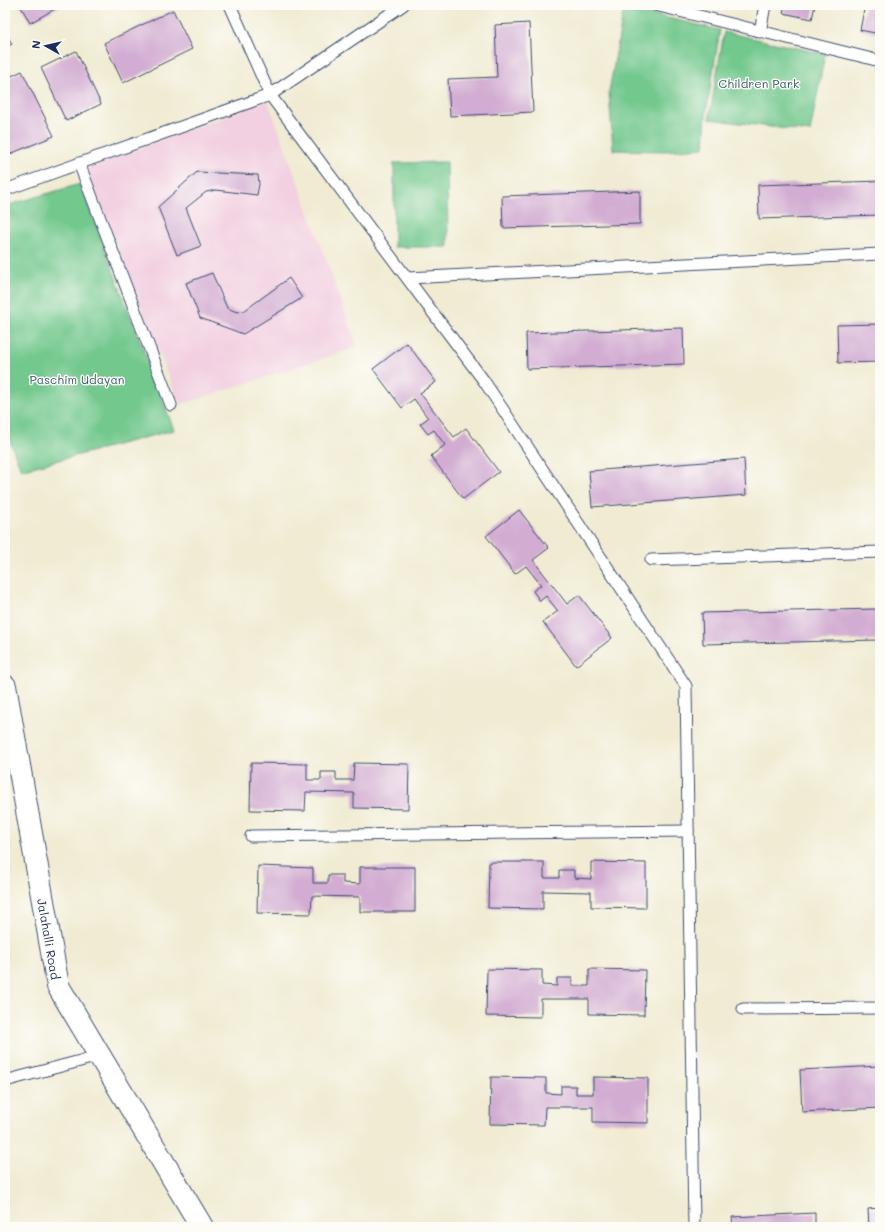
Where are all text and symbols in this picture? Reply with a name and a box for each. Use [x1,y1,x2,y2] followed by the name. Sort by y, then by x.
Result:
[26,26,66,66] north arrow
[28,39,44,50] text: N
[719,75,799,91] park label: Children Park
[29,371,125,387] park label: Paschim Udayan
[34,897,64,981] street label: Jalahalli Road

